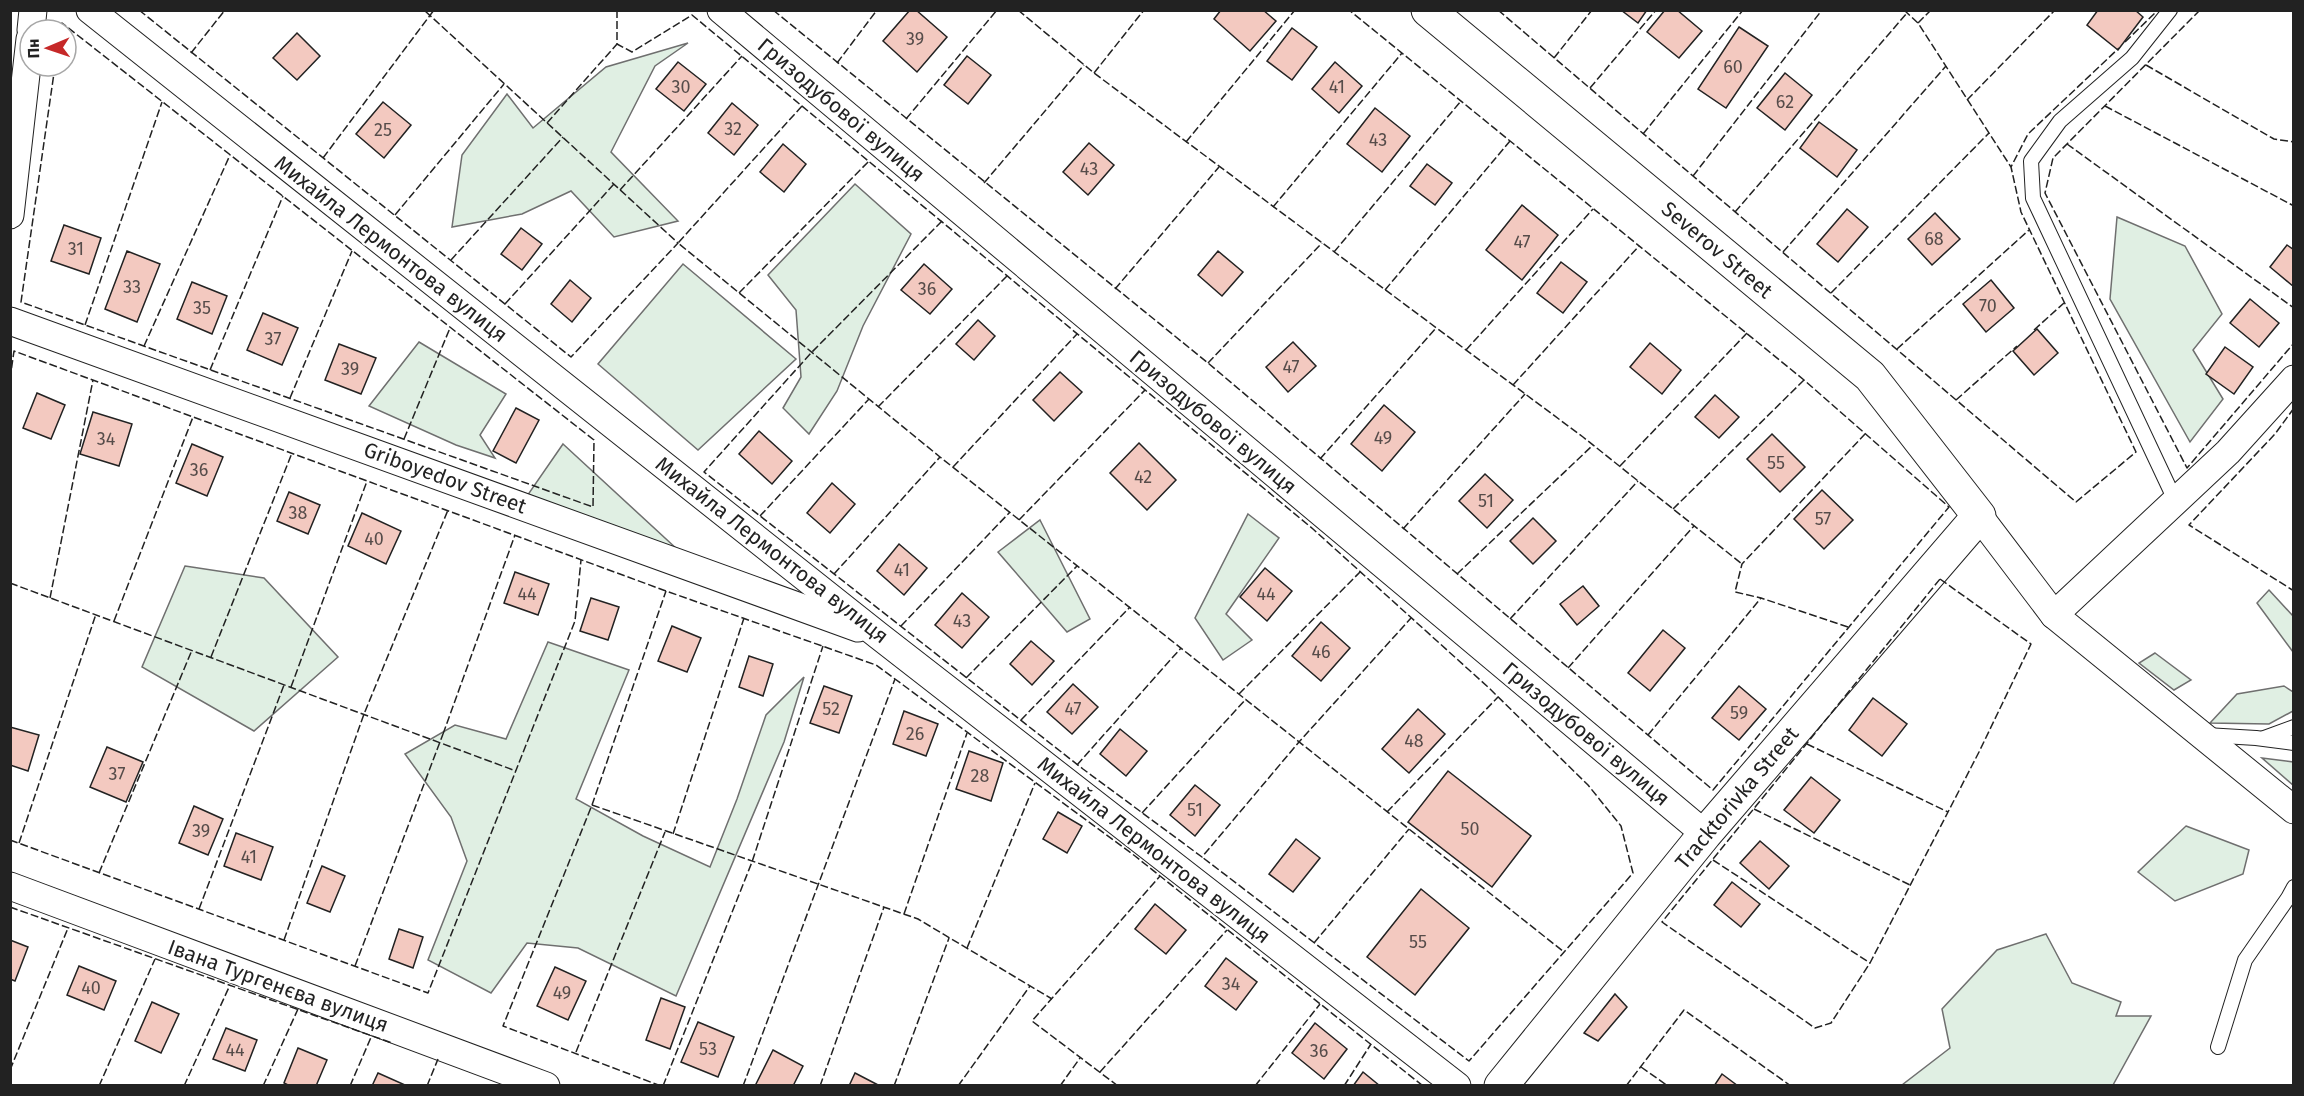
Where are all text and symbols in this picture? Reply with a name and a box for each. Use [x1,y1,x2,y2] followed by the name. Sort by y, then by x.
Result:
[18,18,78,78] north arrow
[906,28,924,50] house number: 39
[752,32,930,188] street label: Гризодубової вулиця
[24,38,43,59] text: Пн
[1723,56,1743,78] house number: 60
[671,76,691,98] house number: 30
[1329,76,1345,98] house number: 41
[1776,91,1794,113] house number: 62
[724,118,742,140] house number: 32
[374,119,392,141] house number: 25
[1369,129,1387,151] house number: 43
[269,150,513,348] street label: Михайла Лермонтова вулиця
[1080,158,1098,180] house number: 43
[1656,196,1778,304] street label: Severov Street
[1924,228,1944,250] house number: 68
[1513,231,1531,253] house number: 47
[68,238,84,260] house number: 31
[123,276,141,298] house number: 33
[918,278,936,300] house number: 36
[1979,295,1997,317] house number: 70
[193,297,211,319] house number: 35
[265,328,281,350] house number: 37
[1124,344,1302,500] street label: Гризодубової вулиця
[1282,356,1300,378] house number: 47
[341,358,359,380] house number: 39
[1374,427,1392,449] house number: 49
[97,428,116,450] house number: 34
[360,437,530,520] street label: Griboyedov Street
[650,451,894,649] street label: Михайла Лермонтова вулиця
[1767,452,1785,474] house number: 55
[190,459,208,481] house number: 36
[1134,466,1152,488] house number: 42
[1478,490,1494,512] house number: 51
[289,502,308,524] house number: 38
[1815,508,1831,530] house number: 57
[364,528,384,550] house number: 40
[894,559,910,581] house number: 41
[517,583,537,605] house number: 44
[1256,583,1276,605] house number: 44
[953,610,971,632] house number: 43
[1311,641,1331,663] house number: 46
[1497,656,1675,812] street label: Гризодубової вулиця
[822,698,840,720] house number: 52
[1064,698,1082,720] house number: 47
[1730,702,1748,724] house number: 59
[1670,721,1804,875] street label: Tracktorivka Street
[906,723,924,745] house number: 26
[1404,730,1424,752] house number: 48
[1032,751,1276,949] street label: Михайла Лермонтова вулиця
[109,763,125,785] house number: 37
[971,765,989,787] house number: 28
[1187,799,1203,821] house number: 51
[1460,818,1480,840] house number: 50
[192,820,210,842] house number: 39
[241,846,257,868] house number: 41
[1409,931,1427,953] house number: 55
[164,934,392,1038] street label: Івана Тургенєва вулиця
[1222,973,1241,995] house number: 34
[81,977,101,999] house number: 40
[553,982,571,1004] house number: 49
[699,1038,717,1060] house number: 53
[225,1039,245,1061] house number: 44
[1310,1040,1328,1062] house number: 36

